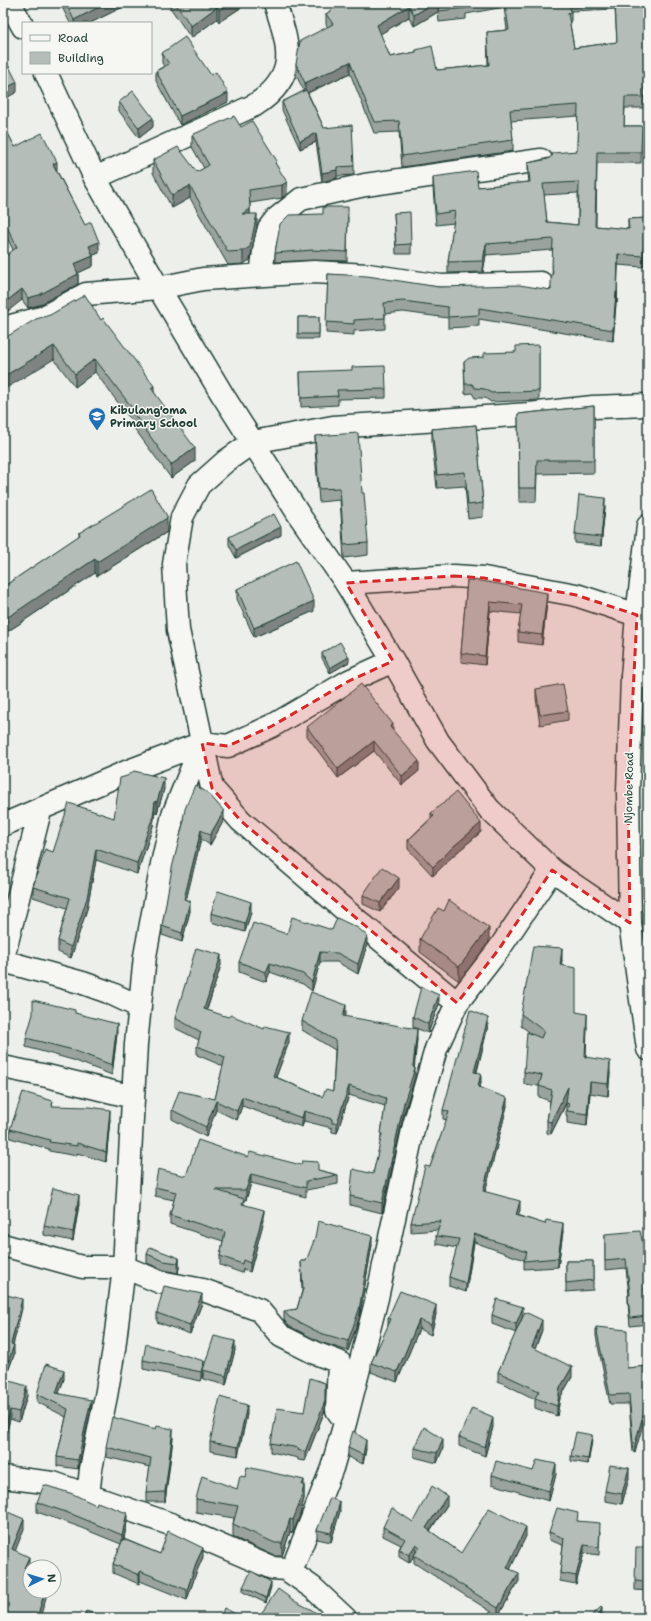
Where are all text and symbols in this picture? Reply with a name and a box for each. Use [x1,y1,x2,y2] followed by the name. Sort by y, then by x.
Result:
[22,22,152,74] legend
[58,30,89,46] text: Road
[58,50,104,66] text: Building
[110,403,197,431] place label: Kibulang'oma Primary School
[87,406,107,431] school or university icon: Kibulang'oma Primary School
[621,752,637,824] street label: Njombe Road
[22,1559,62,1599] north arrow
[44,1573,59,1583] text: N

